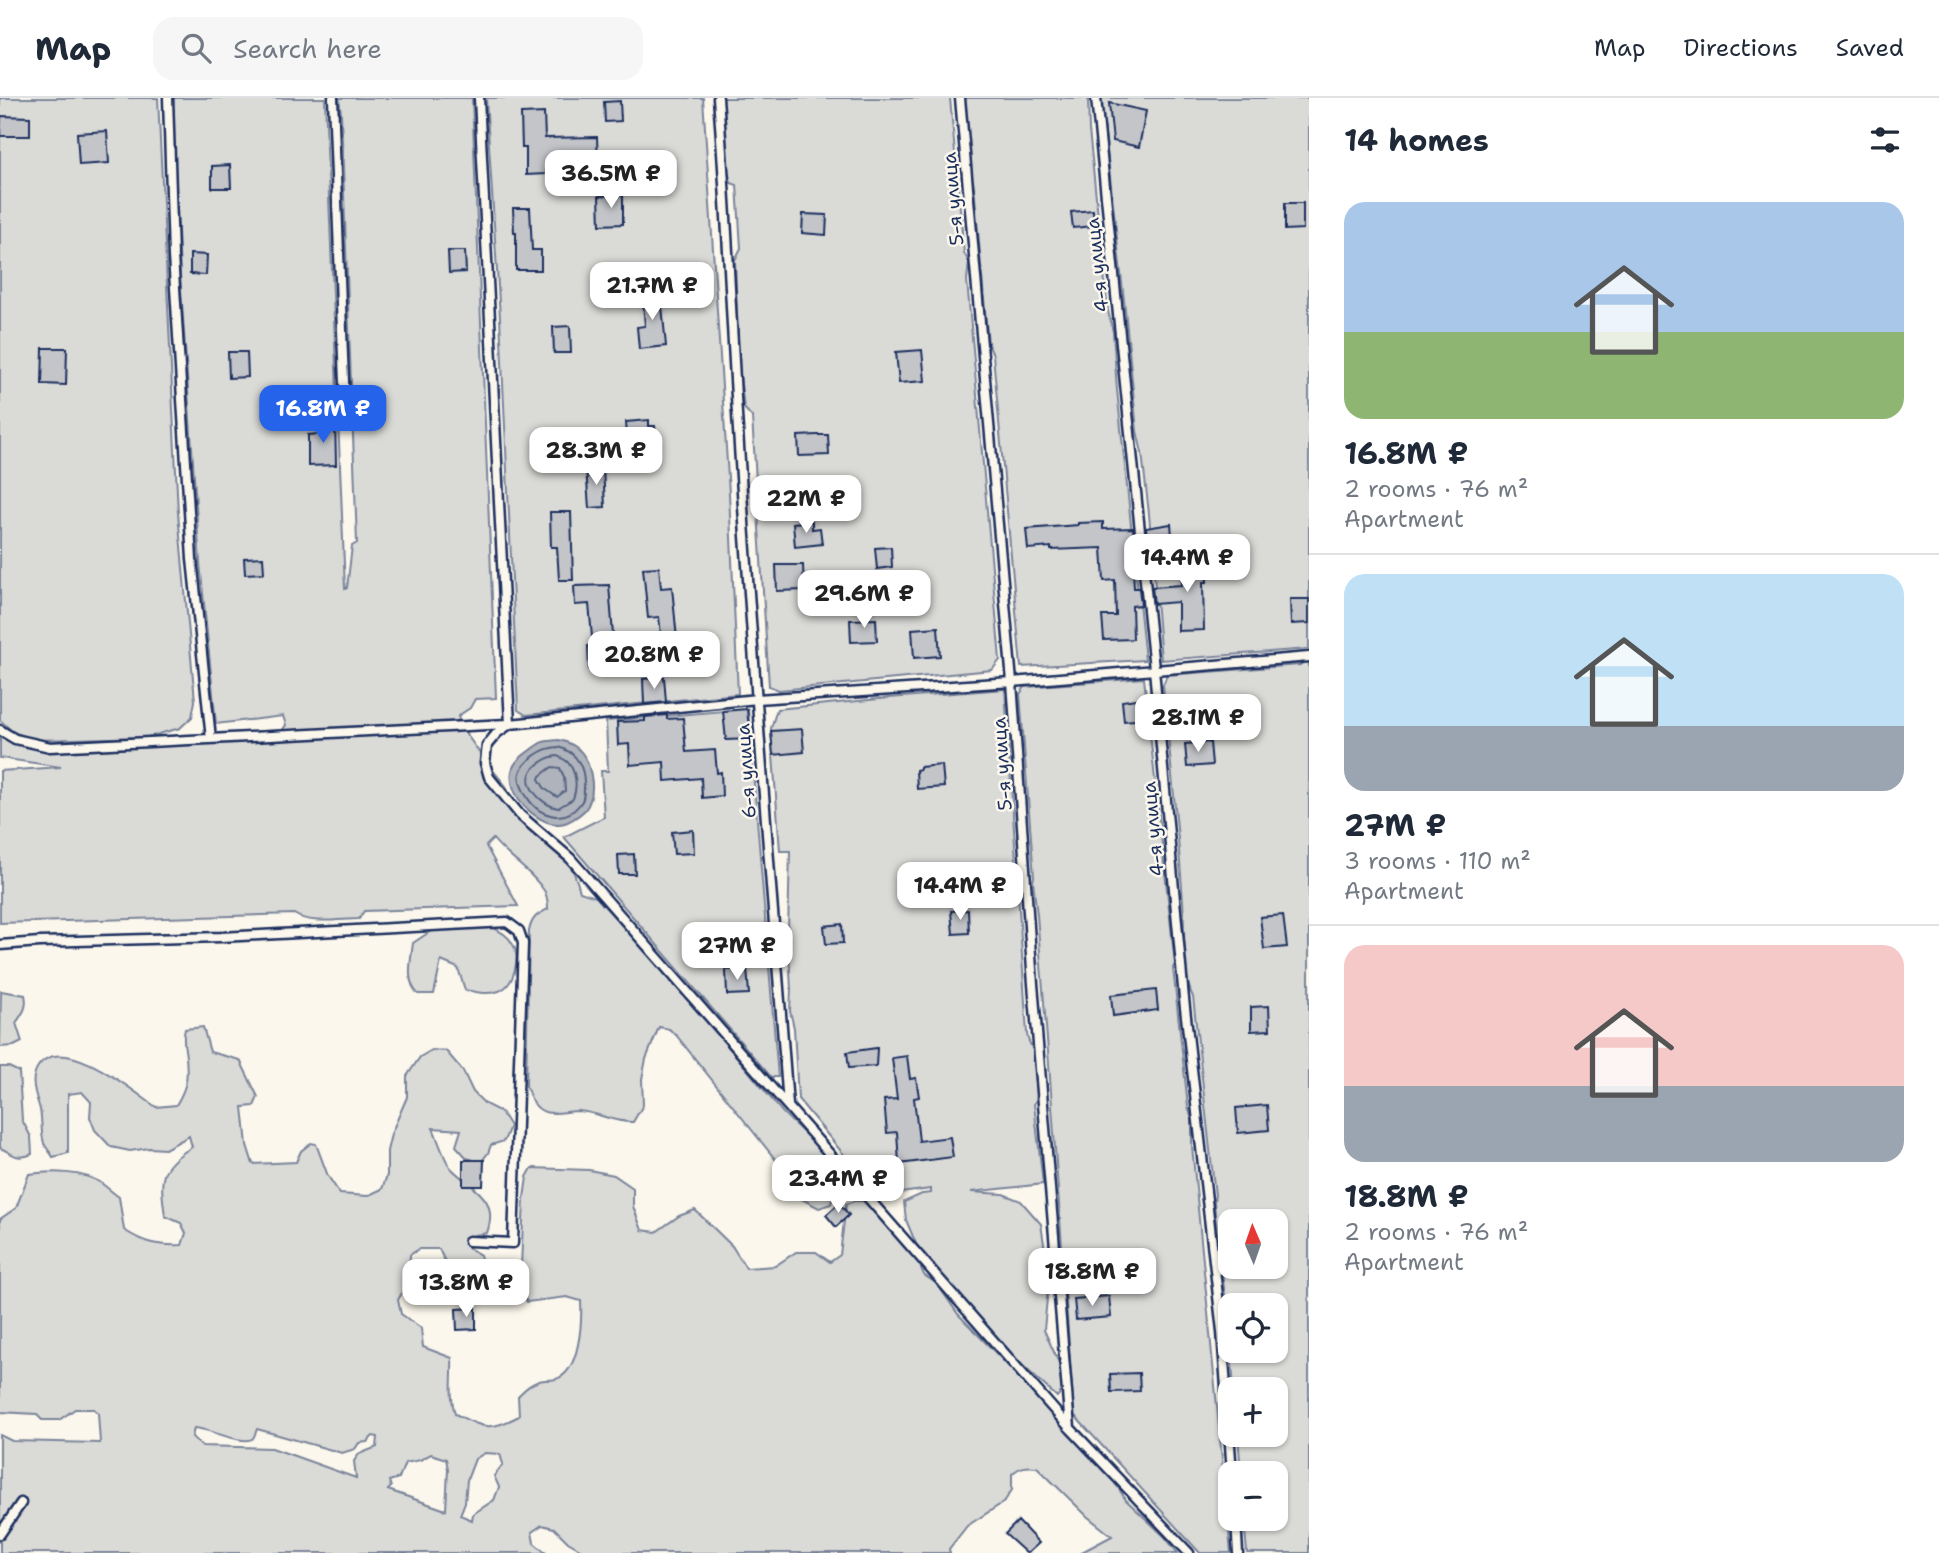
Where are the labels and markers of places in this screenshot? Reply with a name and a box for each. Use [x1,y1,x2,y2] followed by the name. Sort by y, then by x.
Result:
[546,150,676,210] pin: 36.5M ₽
[587,262,717,322] pin: 21.7M ₽
[258,386,388,445] pin: 16.8M ₽
[531,428,661,487] pin: 28.3M ₽
[757,476,855,535] pin: 22M ₽
[1122,534,1252,594] pin: 14.4M ₽
[799,570,929,630] pin: 29.6M ₽
[589,632,719,691] pin: 20.8M ₽
[1133,694,1263,754] pin: 28.1M ₽
[895,862,1025,922] pin: 14.4M ₽
[688,922,786,982] pin: 27M ₽
[773,1156,903,1215] pin: 23.4M ₽
[1027,1248,1157,1308] pin: 18.8M ₽
[401,1260,531,1319] pin: 13.8M ₽

